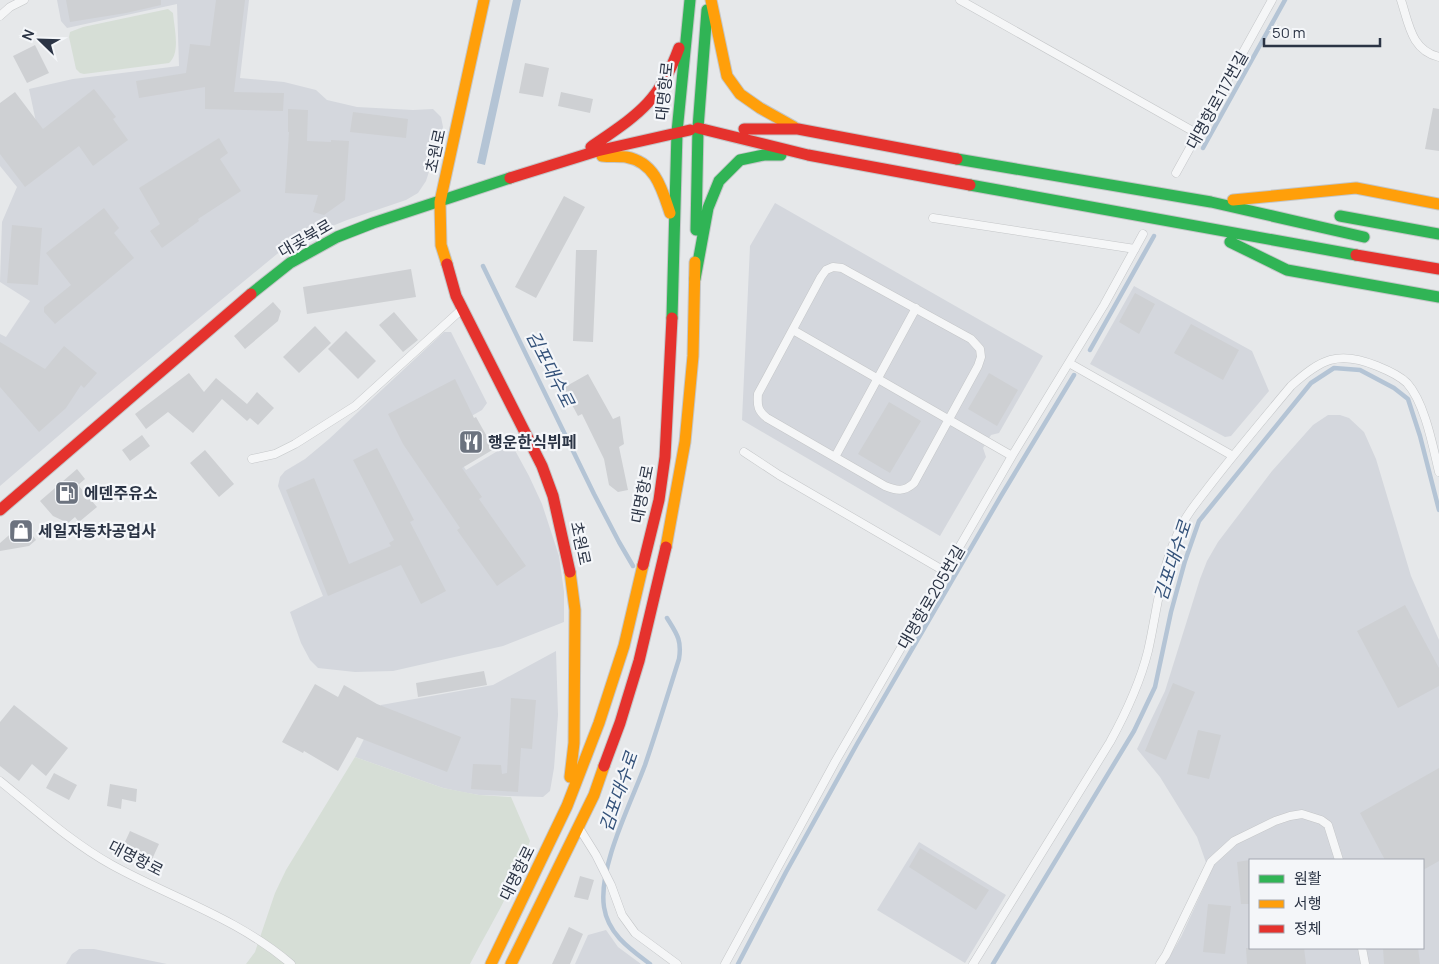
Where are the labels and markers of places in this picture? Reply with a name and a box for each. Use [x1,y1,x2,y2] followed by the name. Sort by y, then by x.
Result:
[458,429,484,455] restaurant icon: 행운한식뷔페
[488,431,576,453] place label: 행운한식뷔페
[54,480,80,506] fuel station icon: 에덴주유소
[84,482,158,504] place label: 에덴주유소
[8,518,34,544] shop icon: 세일자동차공업사
[38,520,156,542] place label: 세일자동차공업사

